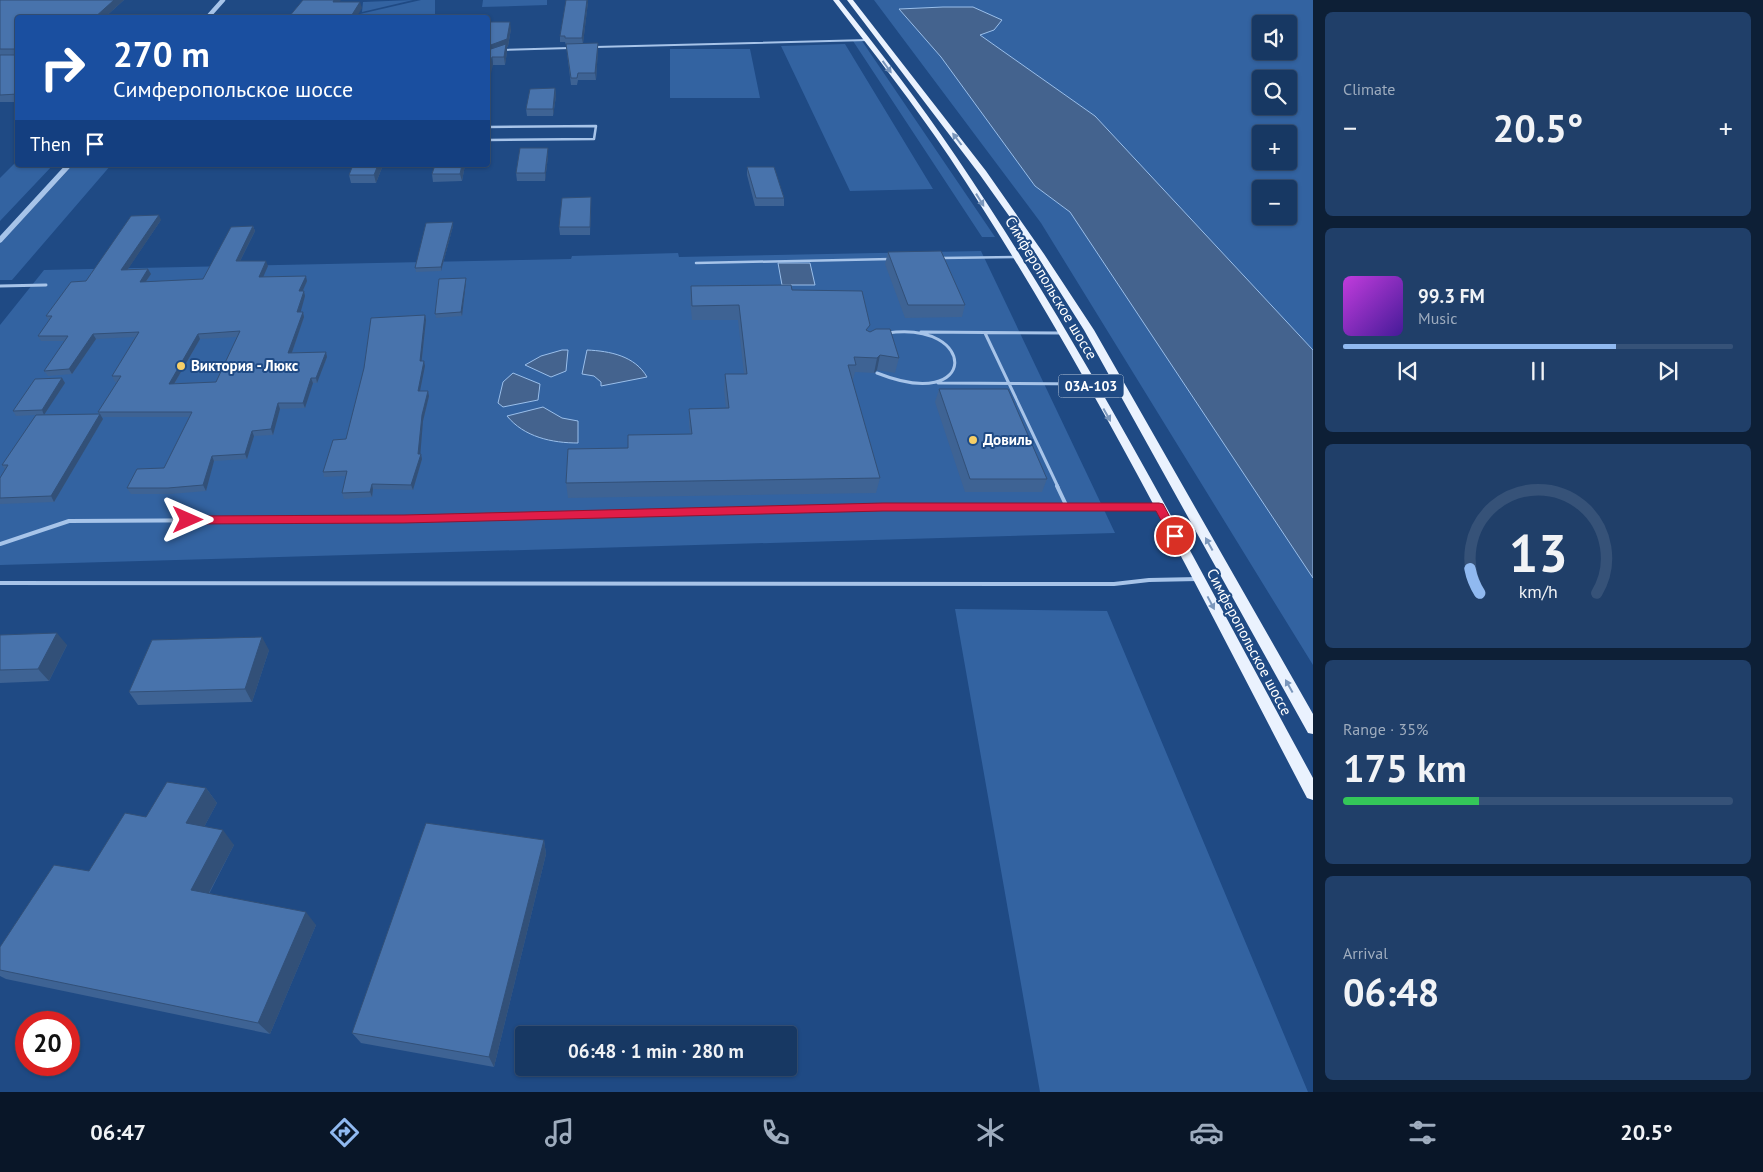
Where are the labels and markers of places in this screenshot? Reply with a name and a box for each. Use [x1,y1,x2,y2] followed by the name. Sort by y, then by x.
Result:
[191,356,299,375] place label: Виктория - Люкс
[175,360,187,372] marker: Виктория - Люкс
[983,430,1033,449] place label: Довиль
[967,434,979,446] marker: Довиль
[1154,515,1196,557] pin

